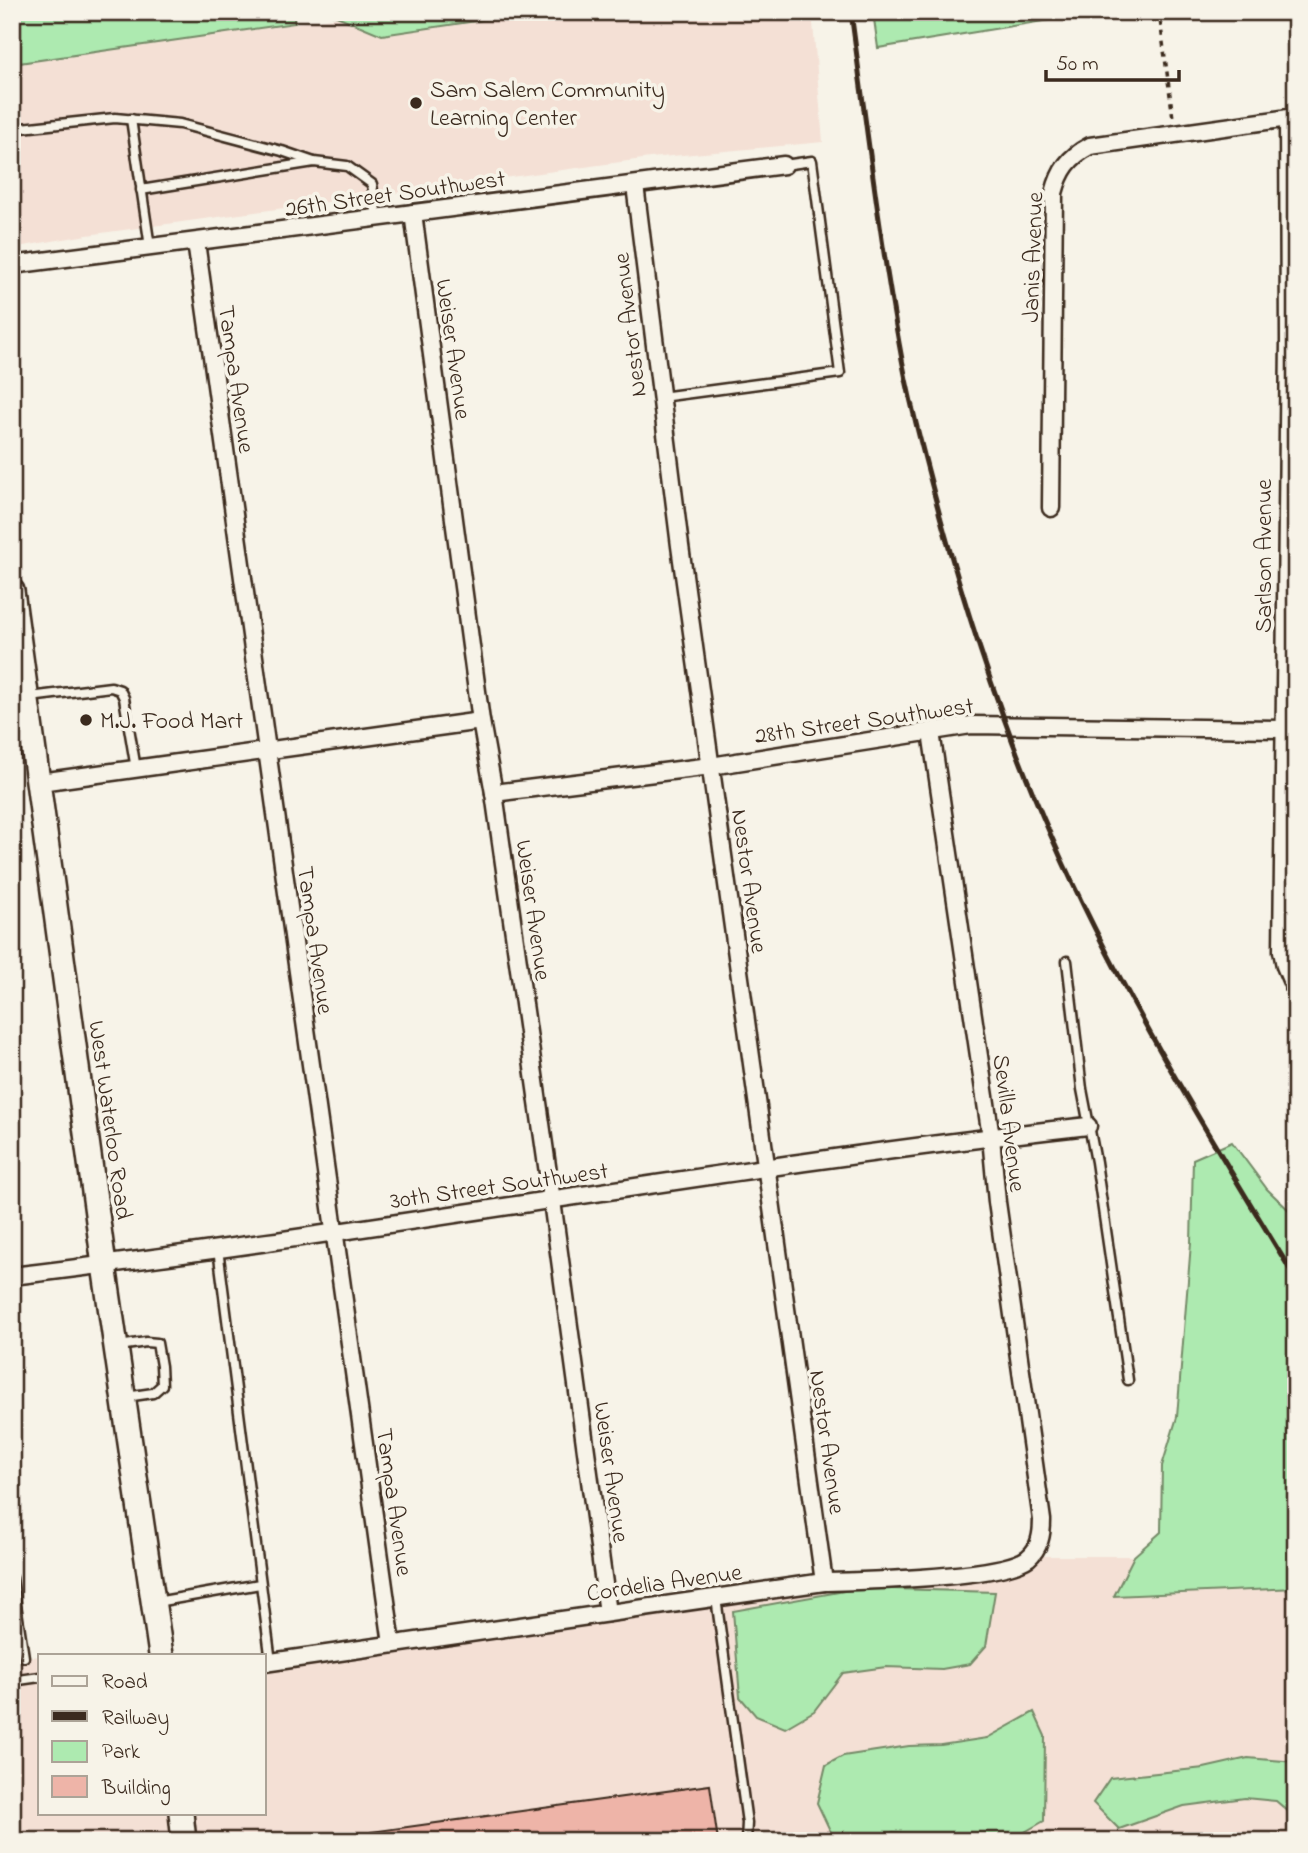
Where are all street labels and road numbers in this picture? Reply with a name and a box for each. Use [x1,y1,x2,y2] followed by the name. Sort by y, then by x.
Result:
[283,163,508,228] street label: 26th Street Southwest
[1015,191,1054,323] street label: Janis Avenue
[605,250,658,399] street label: Nestor Avenue
[424,277,479,422] street label: Weiser Avenue
[207,303,262,456] street label: Tampa Avenue
[1248,479,1283,633] street label: Sarlson Avenue
[753,690,976,755] street label: 28th Street Southwest
[720,807,775,956] street label: Nestor Avenue
[504,838,559,983] street label: Weiser Avenue
[286,864,341,1017] street label: Tampa Avenue
[77,1019,140,1223] street label: West Waterloo Road
[982,1052,1033,1194] street label: Sevilla Avenue
[388,1155,611,1220] street label: 30th Street Southwest
[798,1368,853,1517] street label: Nestor Avenue
[582,1400,637,1545] street label: Weiser Avenue
[365,1426,420,1579] street label: Tampa Avenue
[584,1556,744,1613] street label: Cordelia Avenue

